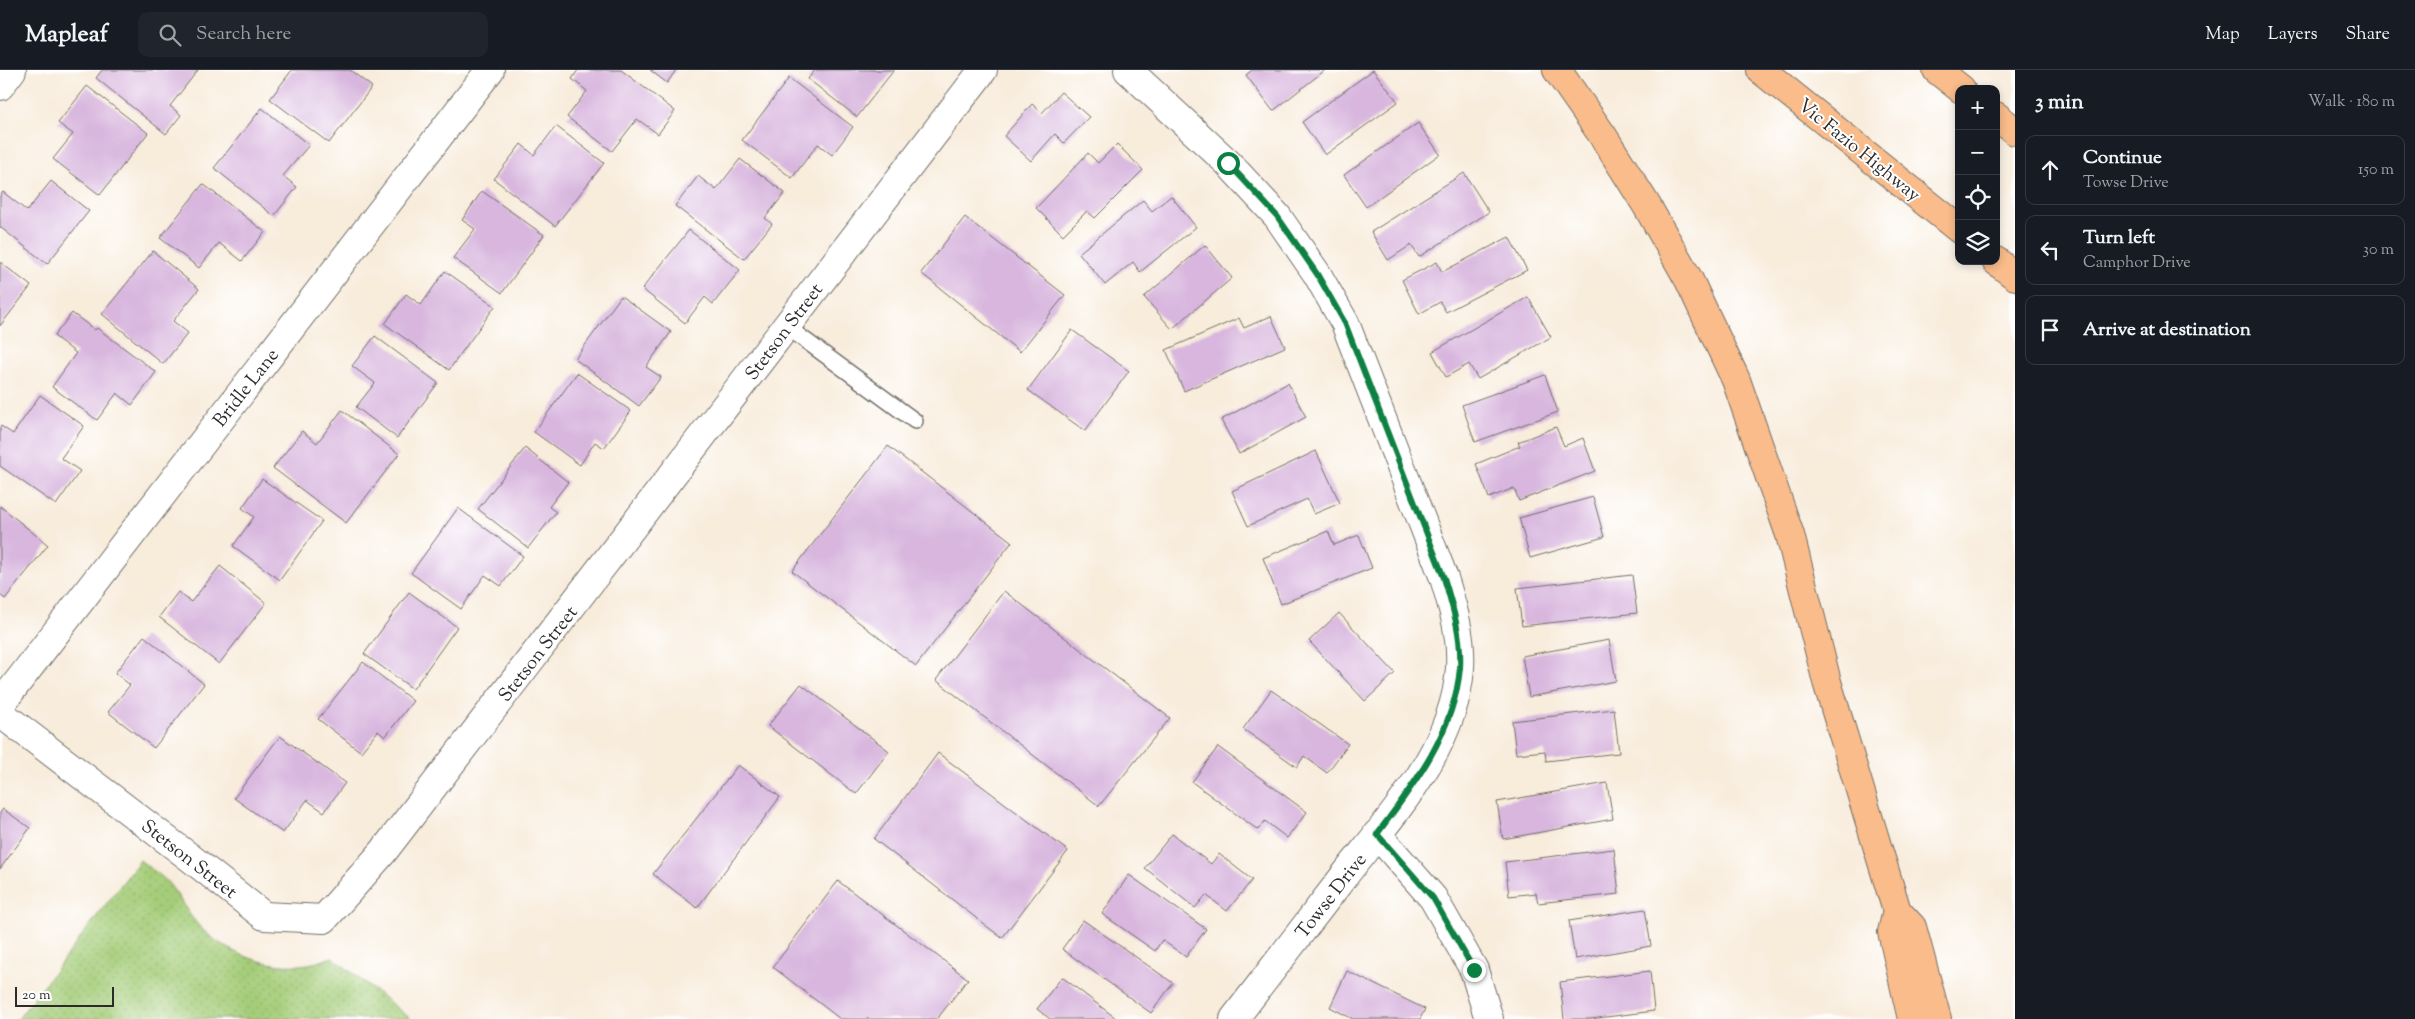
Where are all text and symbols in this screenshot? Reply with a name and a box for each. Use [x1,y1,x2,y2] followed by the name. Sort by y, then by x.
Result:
[138,12,488,57] search box
[25,18,108,52] text: Mapleaf
[156,21,184,49] icon: search
[196,21,291,48] text: Search here
[2205,22,2240,48] text: Map
[2268,22,2318,48] text: Layers
[2346,22,2390,48] text: Share
[1955,85,2000,265] map controls
[1955,85,2000,130] button: +
[2035,88,2084,118] text: 3 min
[2308,91,2395,114] text: Walk · 180 m
[1791,93,1926,209] street label: Vic Fazio Highway
[1955,130,2000,175] button: −
[2083,145,2162,172] text: Continue
[1217,152,1240,175] route start
[2036,156,2064,184] icon: ahead
[2358,159,2394,182] text: 150 m
[2083,172,2169,195] text: Towse Drive
[1955,175,2000,220] button: locate
[1955,220,2000,265] button: layers
[2083,225,2155,252] text: Turn left
[2036,236,2064,264] icon: left
[2363,239,2394,262] text: 30 m
[2083,252,2191,275] text: Camphor Drive
[740,278,831,387] street label: Stetson Street
[2036,316,2064,344] icon: arrive
[2083,317,2251,344] text: Arrive at destination
[208,343,286,434] street label: Bridle Lane
[493,600,585,708] street label: Stetson Street
[135,814,243,906] street label: Stetson Street
[1290,848,1374,945] street label: Towse Drive
[1463,959,1486,982] route end
[15,984,114,1007] scale bar
[22,986,51,1006] text: 20 m

